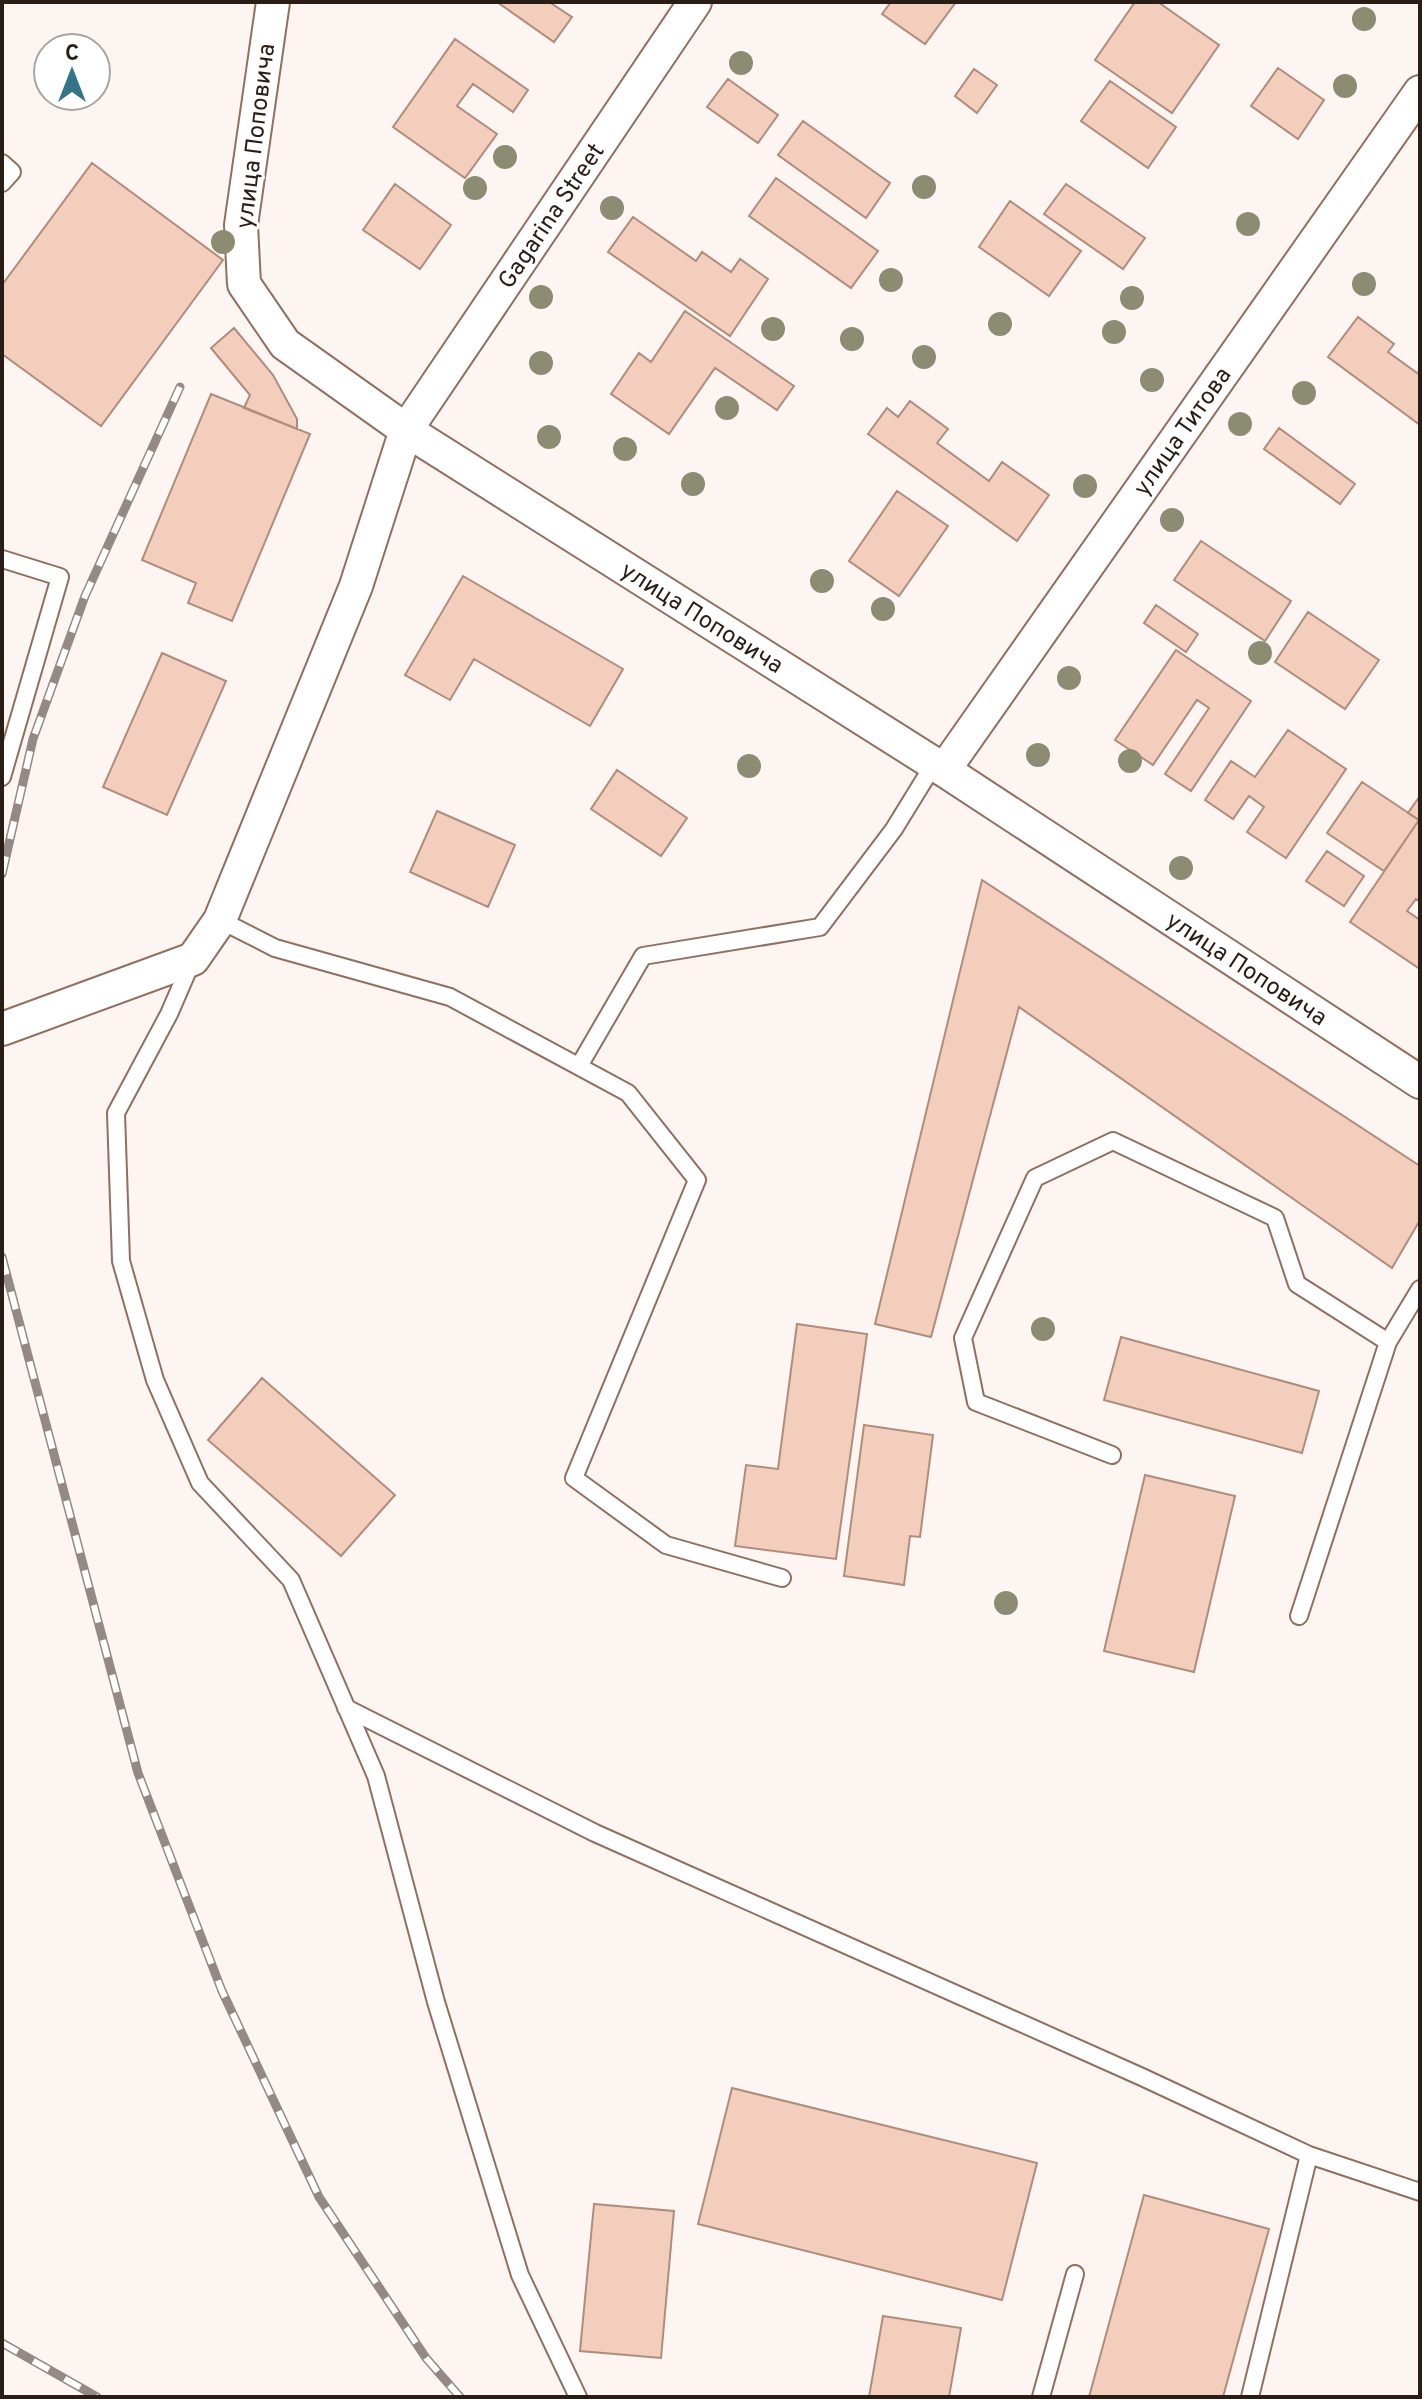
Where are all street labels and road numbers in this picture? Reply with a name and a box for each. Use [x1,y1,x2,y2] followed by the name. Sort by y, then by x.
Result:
[231,42,283,231] street label: улица Поповича
[493,138,612,295] street label: Gagarina Street
[1128,362,1239,503] street label: улица Титова
[614,556,788,681] street label: улица Поповича
[1159,906,1332,1034] street label: улица Поповича

